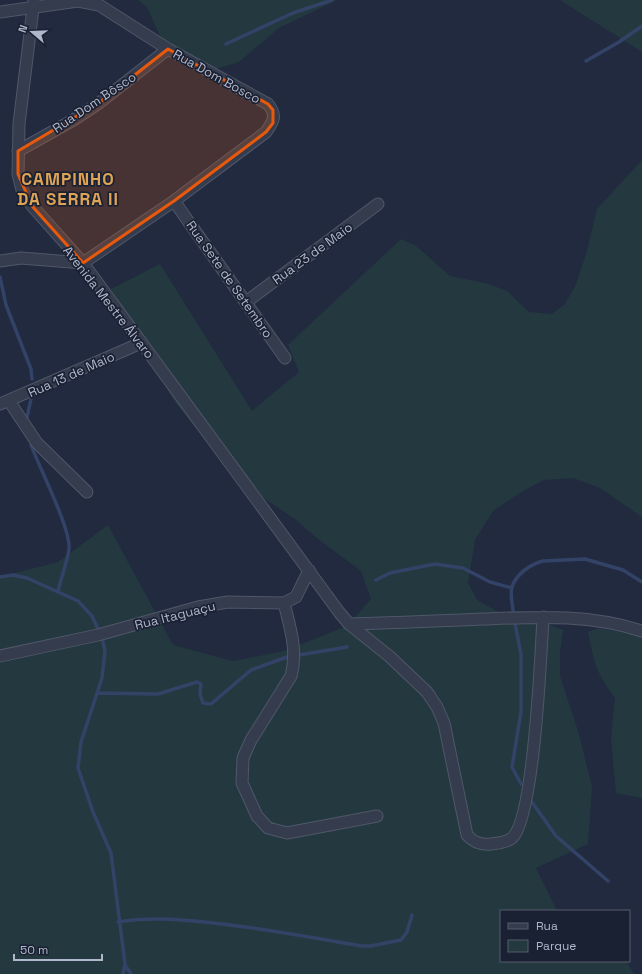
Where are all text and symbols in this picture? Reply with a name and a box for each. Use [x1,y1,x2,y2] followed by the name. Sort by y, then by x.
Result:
[12,12,52,52] north arrow
[15,23,30,35] text: N
[170,45,263,107] street label: Rua Dom Bosco
[49,68,139,137] street label: Rua Dom Bôsco
[17,168,119,210] district label: CAMPINHO DA SERRA II
[183,217,277,341] street label: Rua Sete de Setembro
[269,219,356,288] street label: Rua 23 de Maio
[59,243,158,362] street label: Avenida Mestre Álvaro
[25,348,117,401] street label: Rua 13 de Maio
[133,597,217,634] street label: Rua Itaguaçu
[500,910,630,962] legend
[536,918,558,934] text: Rua
[14,936,102,962] scale bar
[536,938,576,954] text: Parque
[20,942,48,958] text: 50 m

